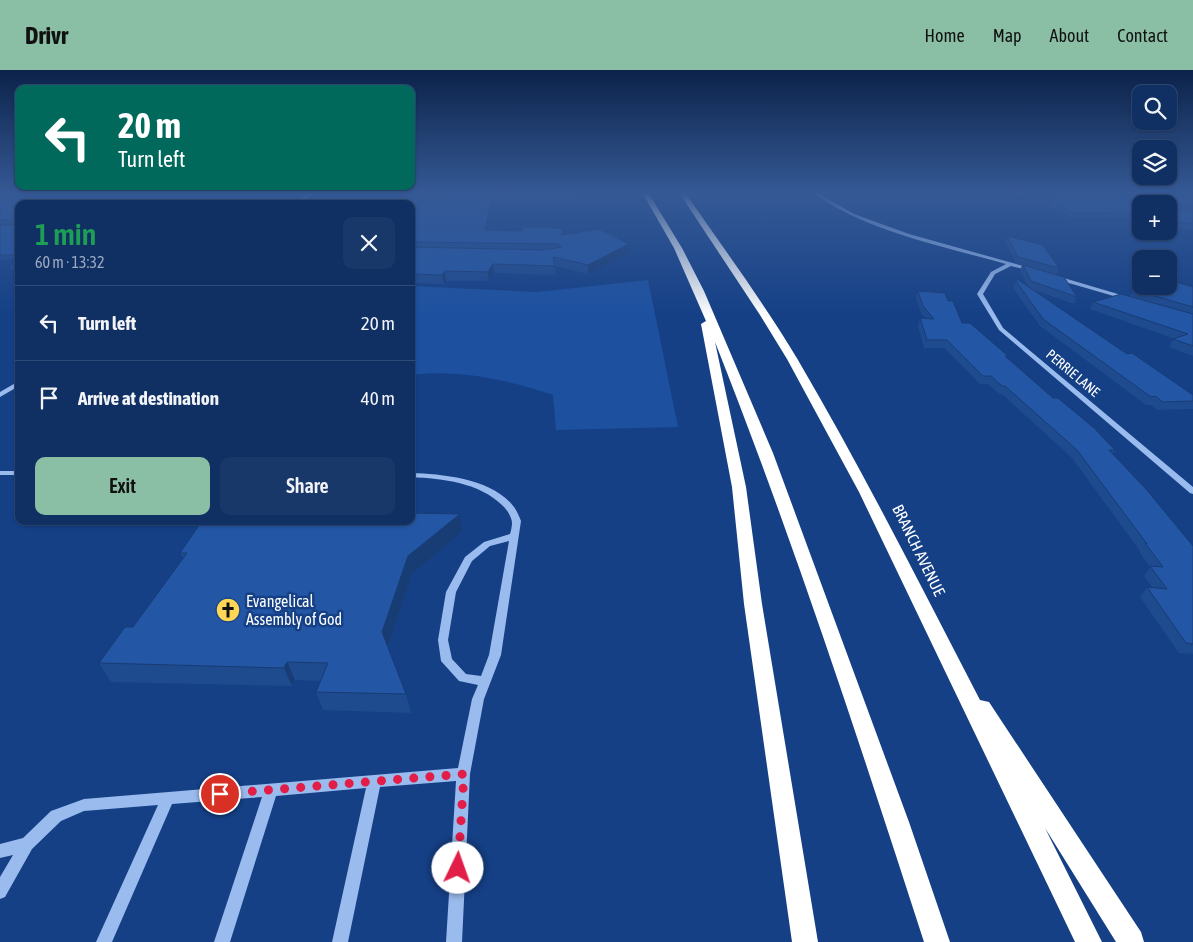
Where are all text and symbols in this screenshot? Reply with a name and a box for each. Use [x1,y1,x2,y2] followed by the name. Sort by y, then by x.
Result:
[25,22,68,49] text: Drivr
[925,25,965,46] text: Home
[993,25,1022,46] text: Map
[1050,25,1089,46] text: About
[1117,25,1168,46] text: Contact
[1132,85,1177,295] map controls
[1132,85,1177,130] button: search
[35,105,100,170] icon: left
[118,105,181,145] text: 20 m
[1132,140,1177,185] button: layers
[118,146,185,172] text: Turn left
[1132,195,1177,240] button: +
[35,217,96,251] text: 1 min
[343,217,395,269] button: close
[1132,250,1177,295] button: −
[35,253,105,271] text: 60 m · 13:32
[35,309,63,337] icon: left
[78,312,136,334] text: Turn left
[361,312,395,334] text: 20 m
[1043,346,1103,400] street label: PERRIE LANE
[35,384,63,412] icon: arrive
[78,387,219,409] text: Arrive at destination
[361,387,395,409] text: 40 m
[35,457,210,515] button: Exit
[220,457,395,515] button: Share
[889,501,949,599] street label: BRANCH AVENUE
[246,592,342,629] place label: Evangelical Assembly of God
[215,597,241,623] church icon: Evangelical Assembly of God
[199,773,241,815] pin
[206,780,234,808] icon: arrive
[431,841,483,893] position arrow

